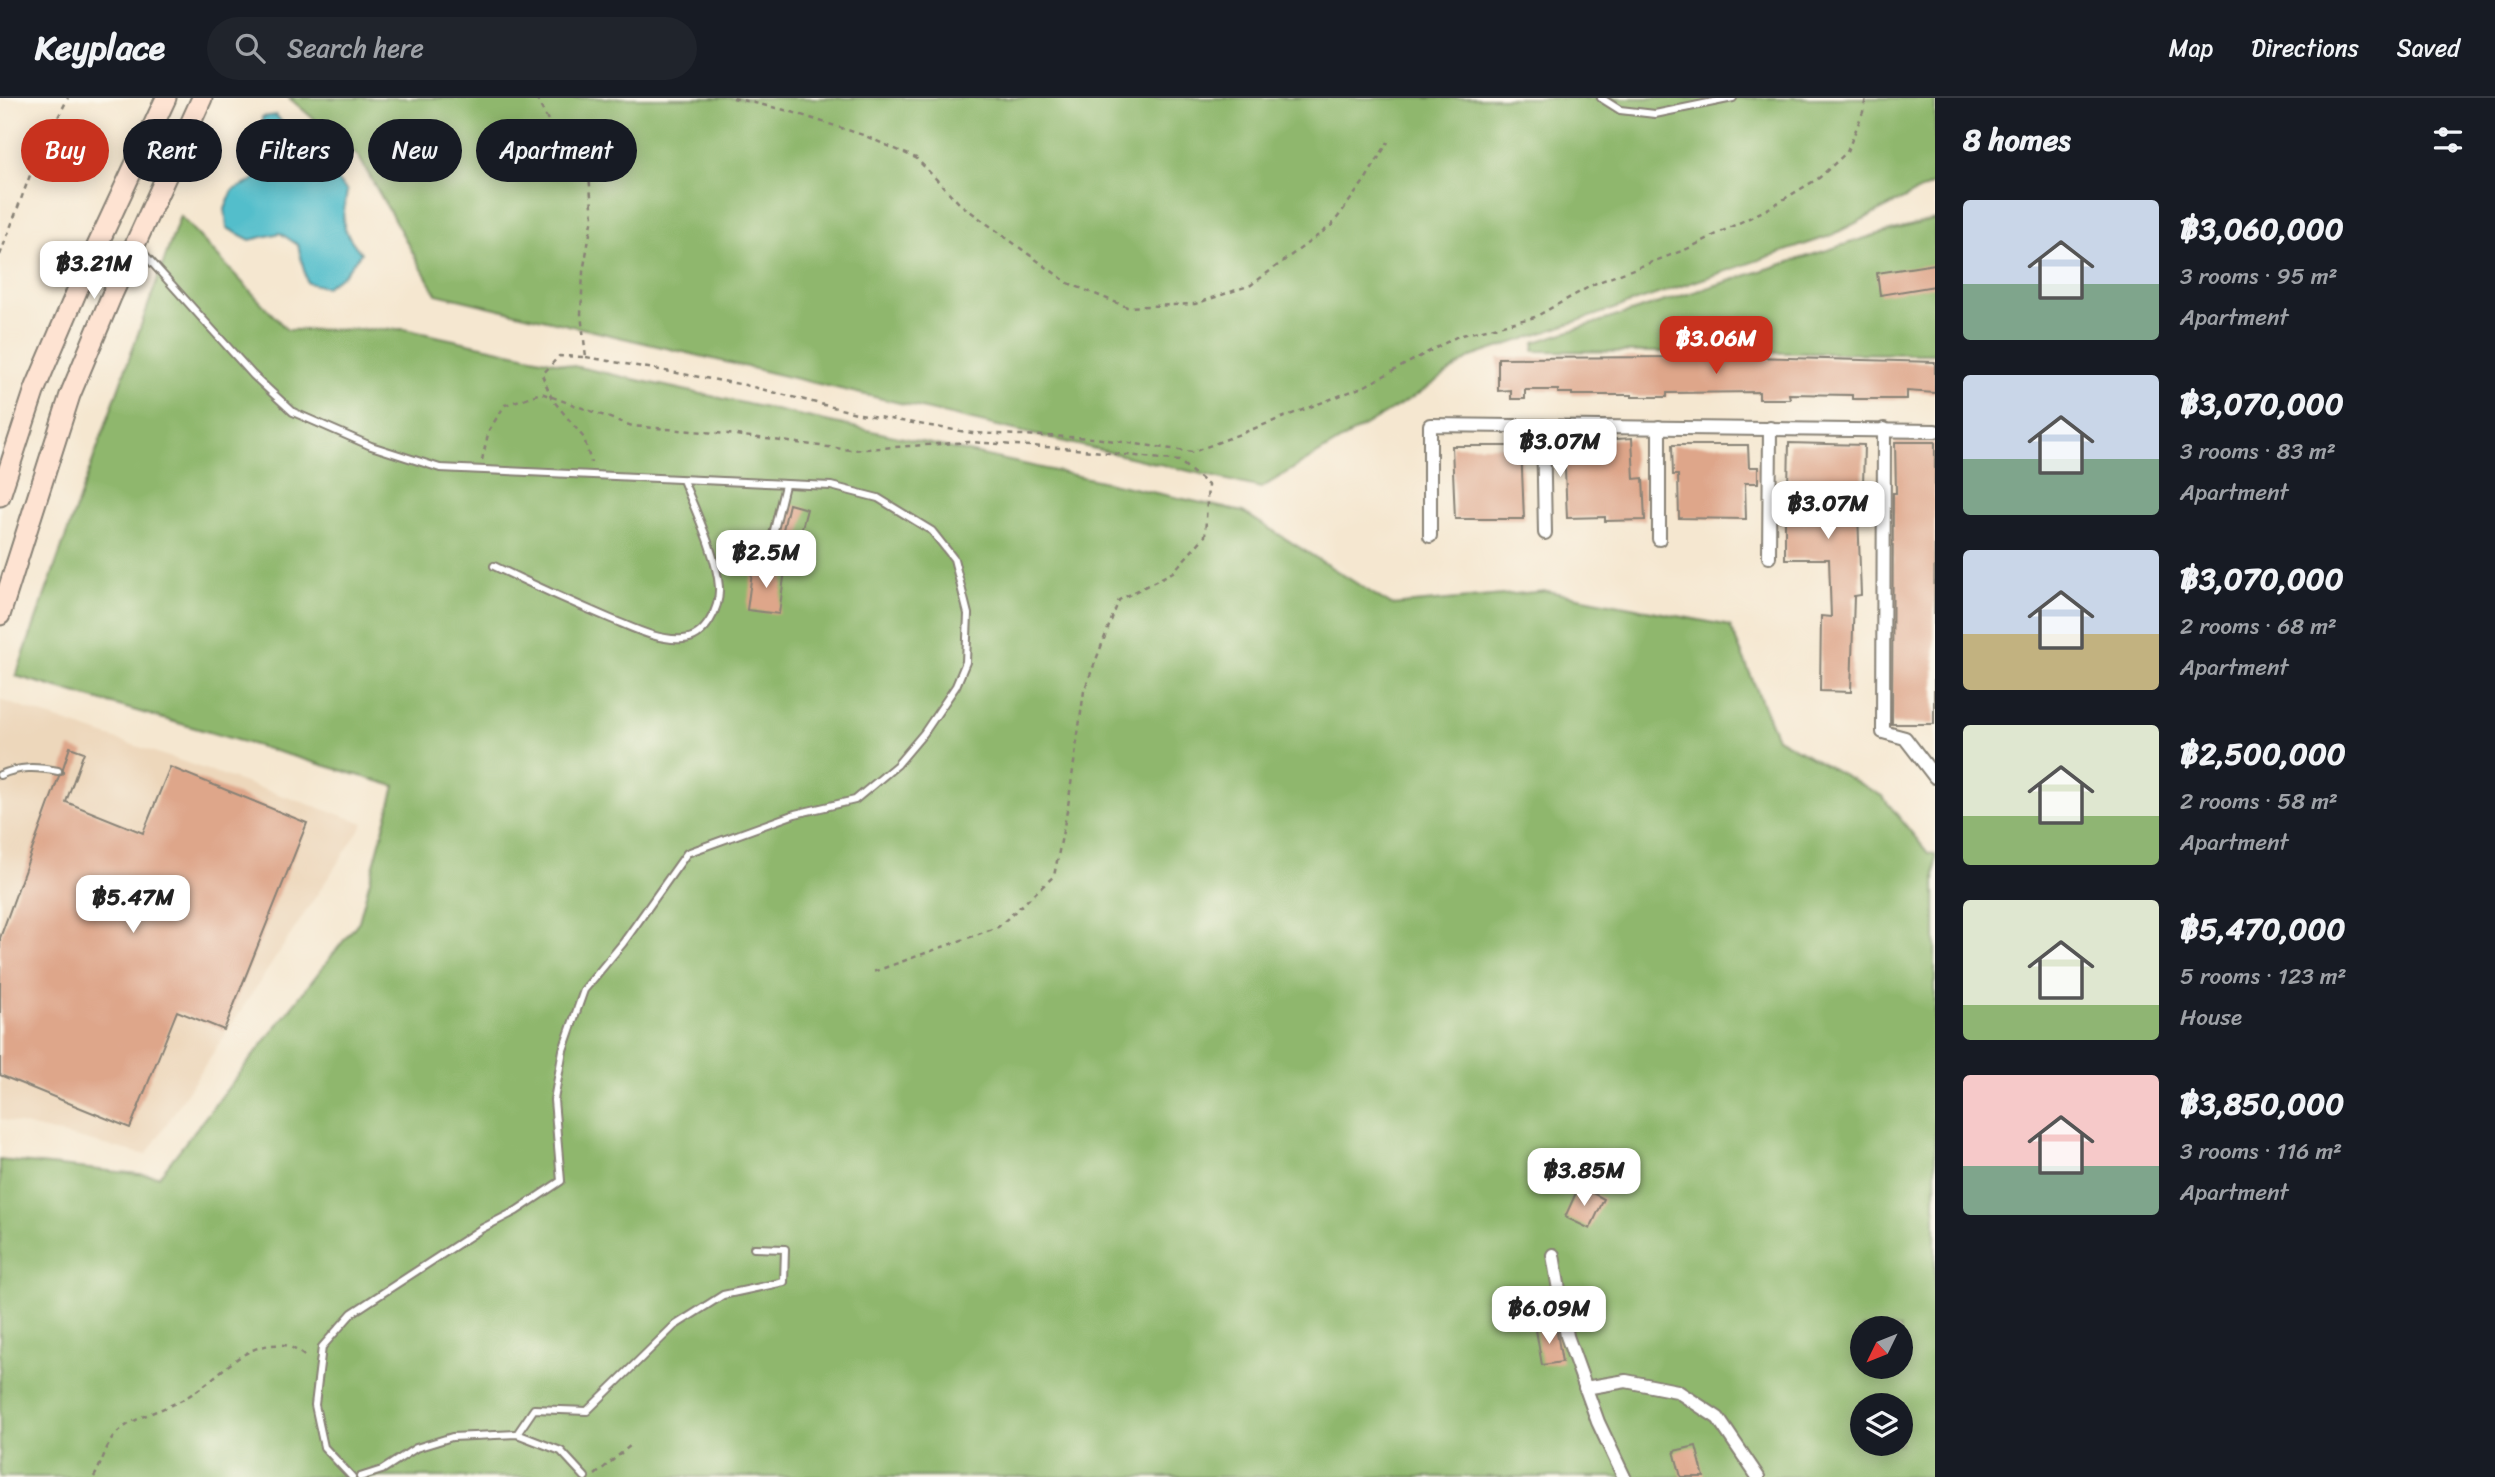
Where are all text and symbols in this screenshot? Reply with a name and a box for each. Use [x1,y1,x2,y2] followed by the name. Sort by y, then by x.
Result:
[207,17,697,80] search box
[35,19,165,77] text: Keyplace
[287,25,424,71] text: Search here
[2169,27,2213,69] text: Map
[2251,27,2359,69] text: Directions
[2397,27,2460,69] text: Saved
[231,29,269,67] icon: search
[1963,113,2071,167] text: 8 homes
[21,119,109,182] chip: Buy
[123,119,222,182] chip: Rent
[236,119,354,182] chip: Filters
[368,119,462,182] chip: New
[476,119,637,182] chip: Apartment
[2429,121,2467,159] icon: filters
[2180,202,2344,256] text: ฿3,060,000
[2019,228,2103,312] icon: home
[37,242,151,301] pin: ฿3.21M
[56,243,132,284] text: ฿3.21M
[2180,256,2337,297] text: 3 rooms · 95 m²
[2180,297,2289,338] text: Apartment
[1659,316,1773,376] pin: ฿3.06M
[1676,318,1756,359] text: ฿3.06M
[2180,377,2344,431] text: ฿3,070,000
[2019,403,2103,487] icon: home
[1503,420,1617,479] pin: ฿3.07M
[1520,421,1600,462] text: ฿3.07M
[2180,431,2336,472] text: 3 rooms · 83 m²
[2180,472,2289,513] text: Apartment
[1771,482,1885,541] pin: ฿3.07M
[1788,483,1868,524] text: ฿3.07M
[717,531,815,590] pin: ฿2.5M
[732,532,800,573] text: ฿2.5M
[2180,552,2344,606] text: ฿3,070,000
[2019,578,2103,662] icon: home
[2180,606,2337,647] text: 2 rooms · 68 m²
[2180,647,2289,688] text: Apartment
[2180,727,2346,781] text: ฿2,500,000
[2019,753,2103,837] icon: home
[2180,781,2338,822] text: 2 rooms · 58 m²
[2180,822,2289,863] text: Apartment
[76,876,190,935] pin: ฿5.47M
[92,877,174,918] text: ฿5.47M
[2180,902,2345,956] text: ฿5,470,000
[2019,928,2103,1012] icon: home
[2180,956,2347,997] text: 5 rooms · 123 m²
[2180,997,2242,1038] text: House
[2180,1077,2344,1131] text: ฿3,850,000
[2019,1103,2103,1187] icon: home
[2180,1131,2342,1172] text: 3 rooms · 116 m²
[1527,1148,1641,1208] pin: ฿3.85M
[1543,1150,1625,1191] text: ฿3.85M
[2180,1172,2289,1213] text: Apartment
[1492,1286,1606,1346] pin: ฿6.09M
[1508,1288,1590,1329] text: ฿6.09M
[1850,1316,1913,1379] north arrow
[1850,1316,1913,1456] map controls
[1850,1393,1913,1456] button: layers

